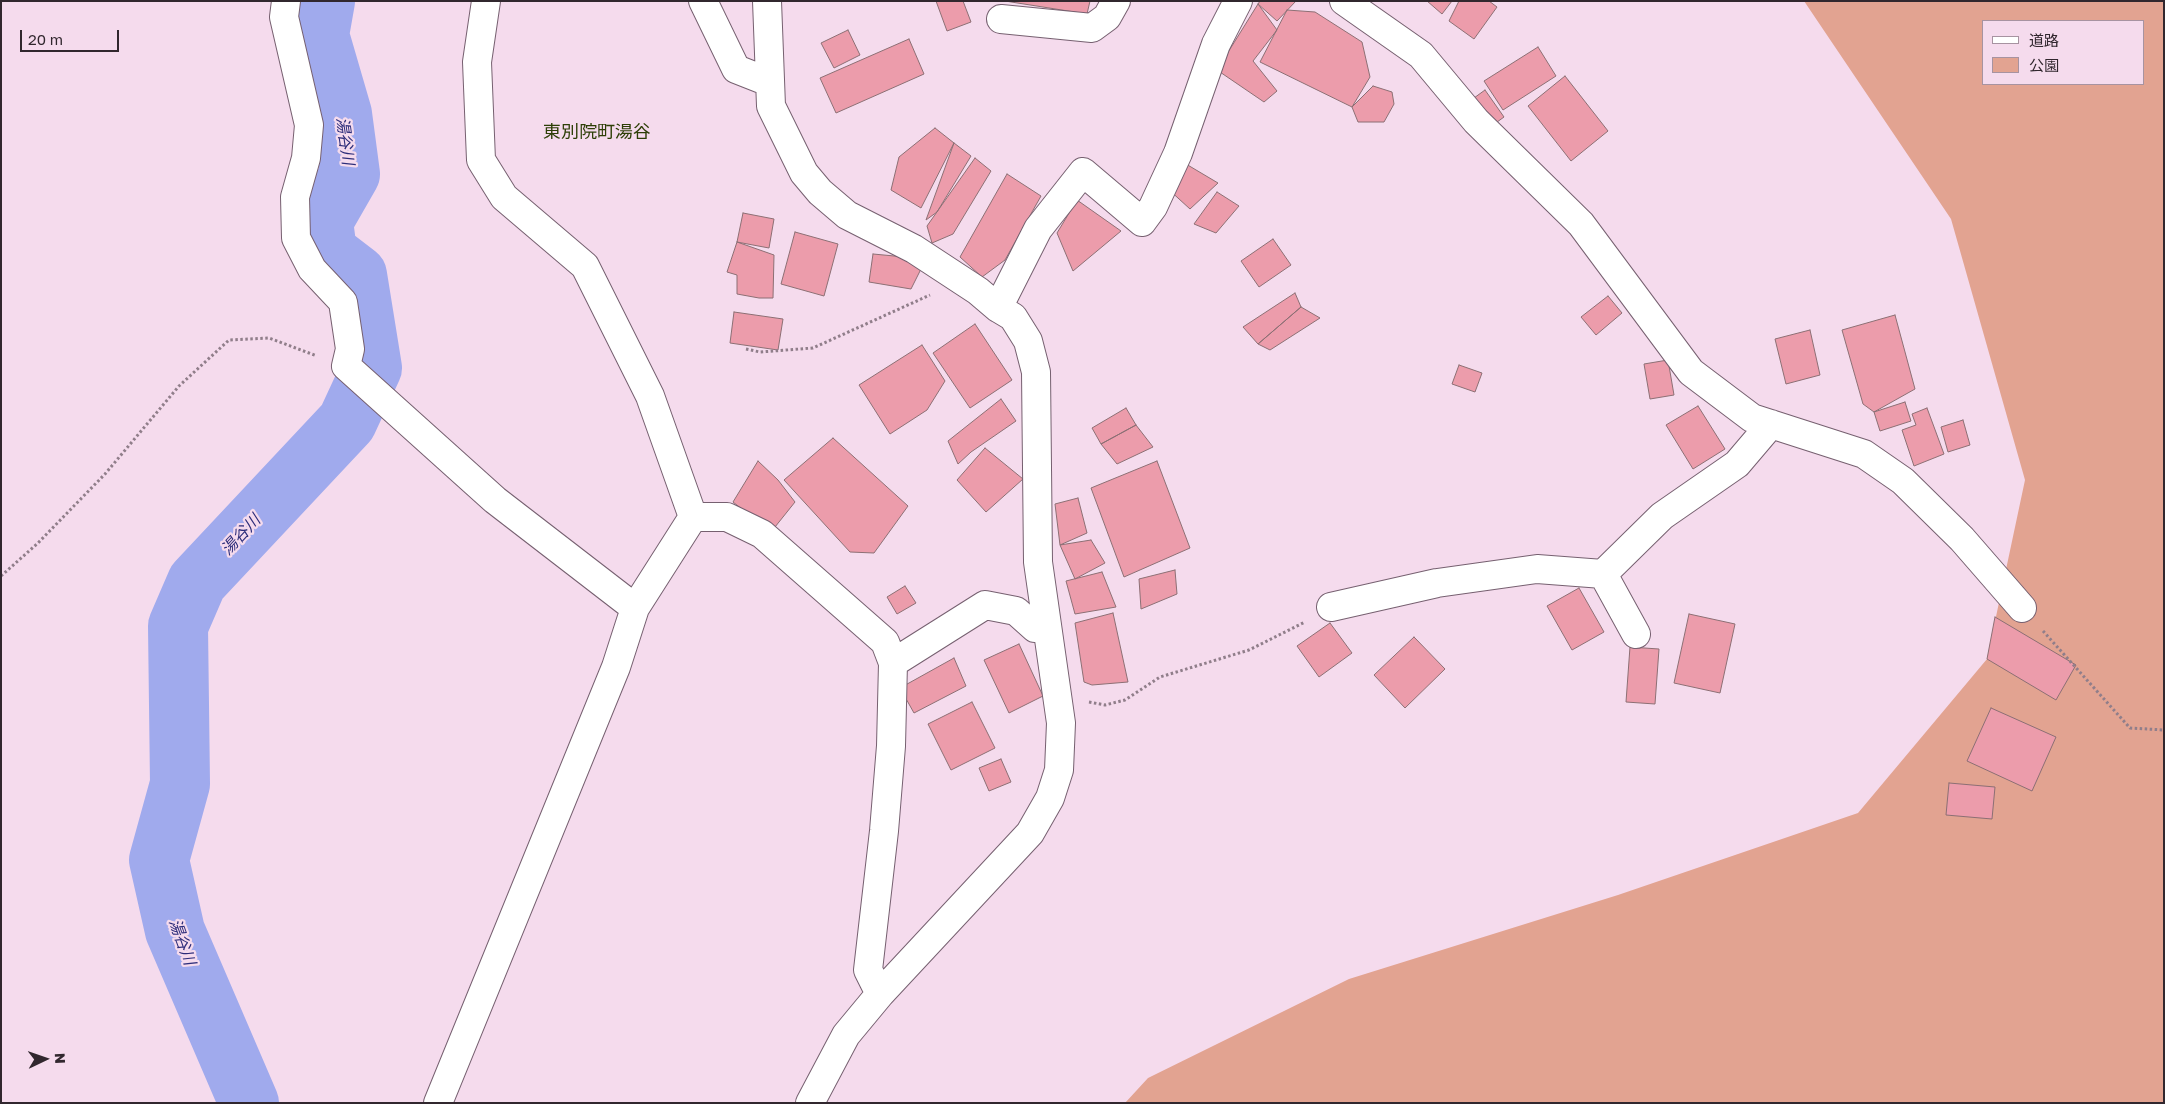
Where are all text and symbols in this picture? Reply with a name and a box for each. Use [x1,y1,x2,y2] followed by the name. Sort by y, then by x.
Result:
[22,20,121,52] scale bar
[1982,20,2145,85] legend
[28,30,63,48] text: 20 m
[2029,31,2059,49] text: 道路
[2029,56,2059,74] text: 公園
[332,116,358,166] water label: 湯谷川
[543,121,651,143] district label: 東別院町湯谷
[218,511,264,559] water label: 湯谷川
[165,916,199,968] water label: 湯谷川
[20,1034,70,1084] north arrow
[52,1052,69,1064] text: N

